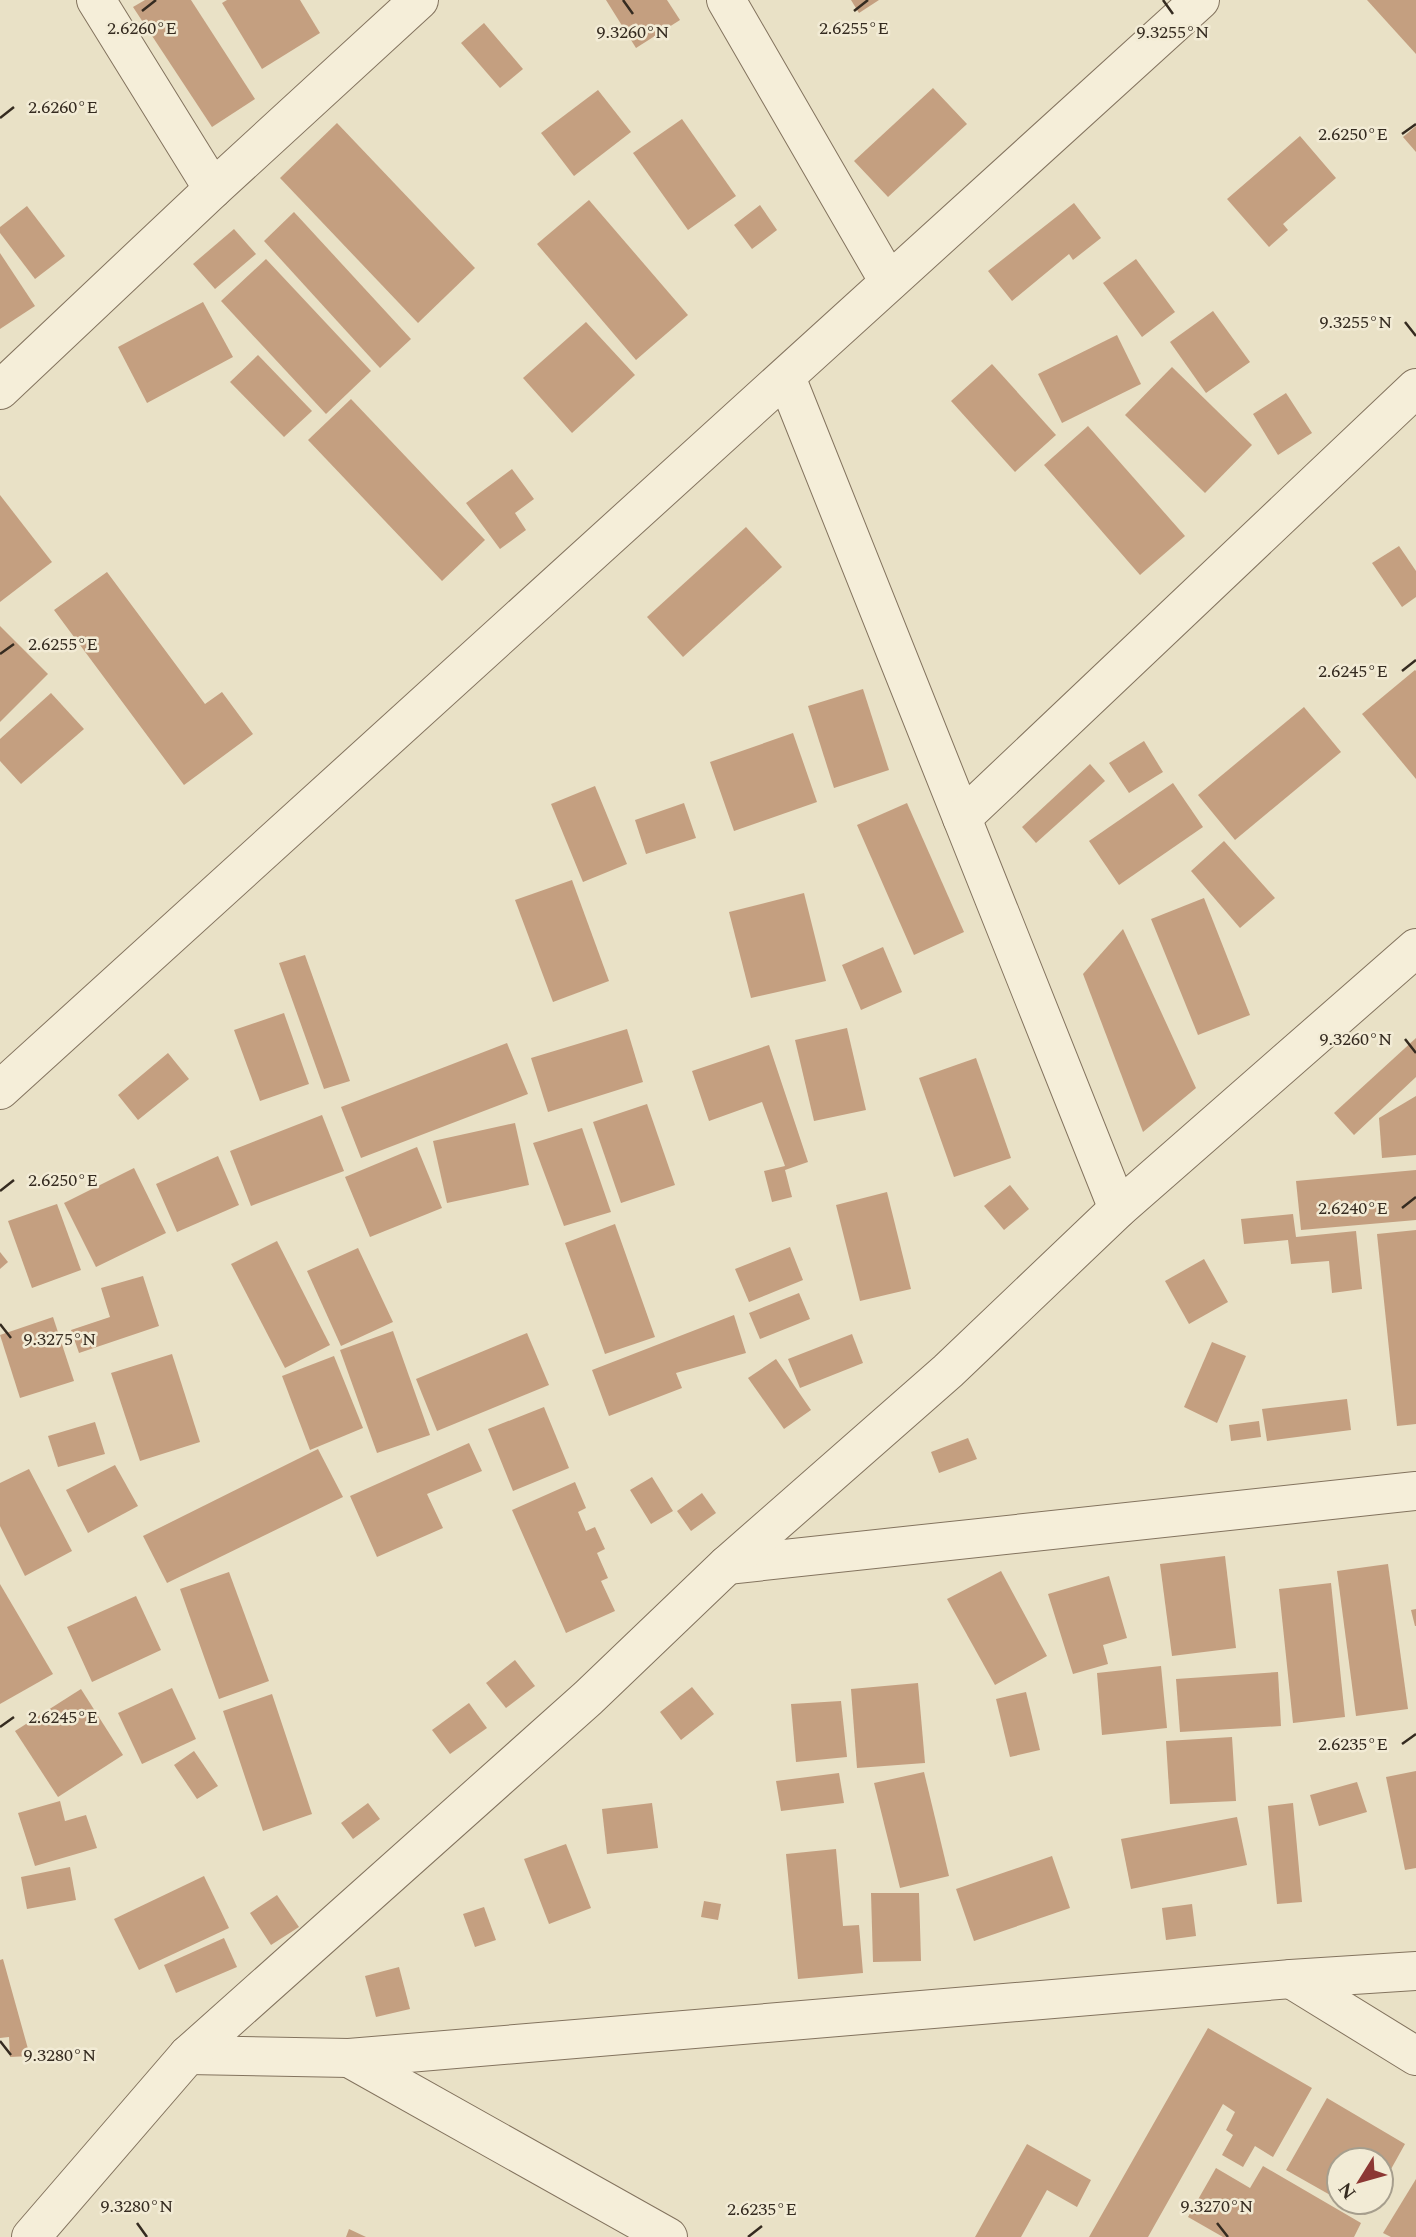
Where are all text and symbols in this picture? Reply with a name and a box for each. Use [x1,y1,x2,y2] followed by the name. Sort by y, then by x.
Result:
[107,15,177,42] text: 2.6260°E
[819,15,889,42] text: 2.6255°E
[597,19,669,46] text: 9.3260°N
[1137,19,1209,46] text: 9.3255°N
[28,94,98,121] text: 2.6260°E
[1318,121,1388,148] text: 2.6250°E
[1320,309,1392,336] text: 9.3255°N
[28,631,98,658] text: 2.6255°E
[1318,658,1388,685] text: 2.6245°E
[1320,1026,1392,1053] text: 9.3260°N
[28,1167,98,1194] text: 2.6250°E
[1318,1195,1388,1222] text: 2.6240°E
[24,1326,96,1353] text: 9.3275°N
[28,1704,98,1731] text: 2.6245°E
[1318,1731,1388,1758] text: 2.6235°E
[24,2042,96,2069] text: 9.3280°N
[1325,2146,1395,2216] north arrow
[1331,2175,1364,2205] text: N
[101,2193,173,2220] text: 9.3280°N
[1181,2193,1253,2220] text: 9.3270°N
[727,2196,797,2223] text: 2.6235°E

